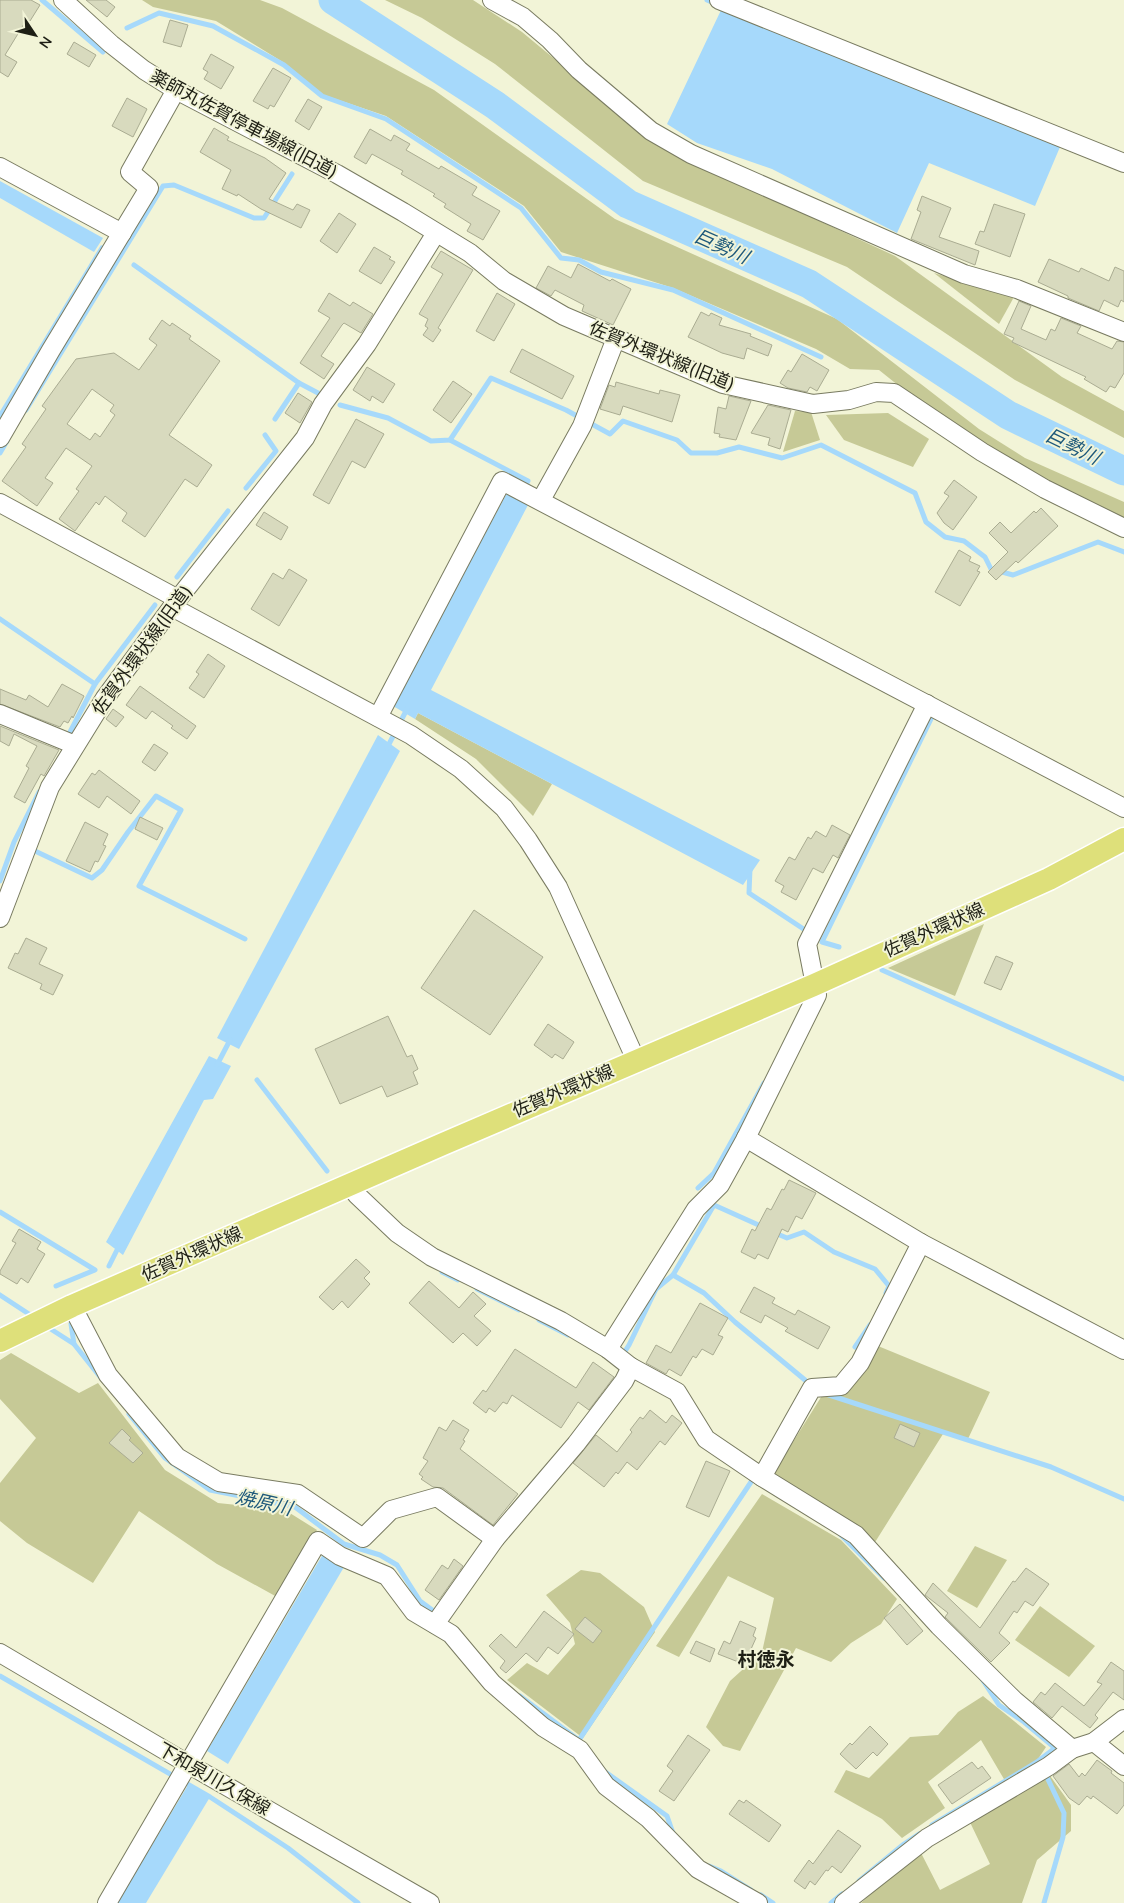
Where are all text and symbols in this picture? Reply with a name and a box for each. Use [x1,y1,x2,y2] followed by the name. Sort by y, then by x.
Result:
[10,10,60,60] north arrow
[34,32,56,52] text: N
[146,64,342,184] street label: 薬師丸佐賀停車場線(旧道)
[690,223,755,271] water label: 巨勢川
[585,316,739,396] street label: 佐賀外環状線(旧道)
[1041,423,1106,472] water label: 巨勢川
[87,580,197,720] street label: 佐賀外環状線(旧道)
[880,897,988,963] street label: 佐賀外環状線
[509,1059,617,1123] street label: 佐賀外環状線
[138,1221,246,1287] street label: 佐賀外環状線
[233,1484,296,1523] water label: 焼原川
[737,1647,795,1673] district label: 村徳永
[153,1737,275,1821] street label: 下和泉川久保線

